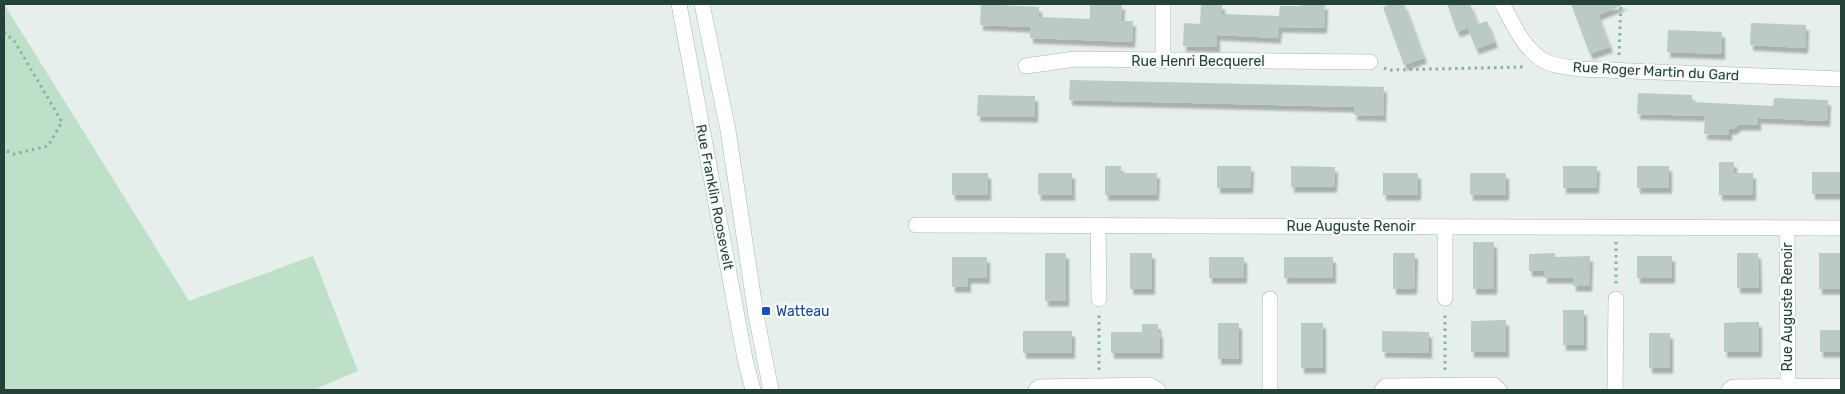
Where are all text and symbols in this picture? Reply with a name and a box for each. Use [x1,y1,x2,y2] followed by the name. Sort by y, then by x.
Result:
[1131,53,1265,70] street label: Rue Henri Becquerel
[1572,59,1740,84] street label: Rue Roger Martin du Gard
[692,123,737,272] street label: Rue Franklin Roosevelt
[1286,218,1416,235] street label: Rue Auguste Renoir
[1779,242,1796,372] street label: Rue Auguste Renoir
[776,303,830,320] place label: Watteau
[760,305,772,317] marker: Watteau

